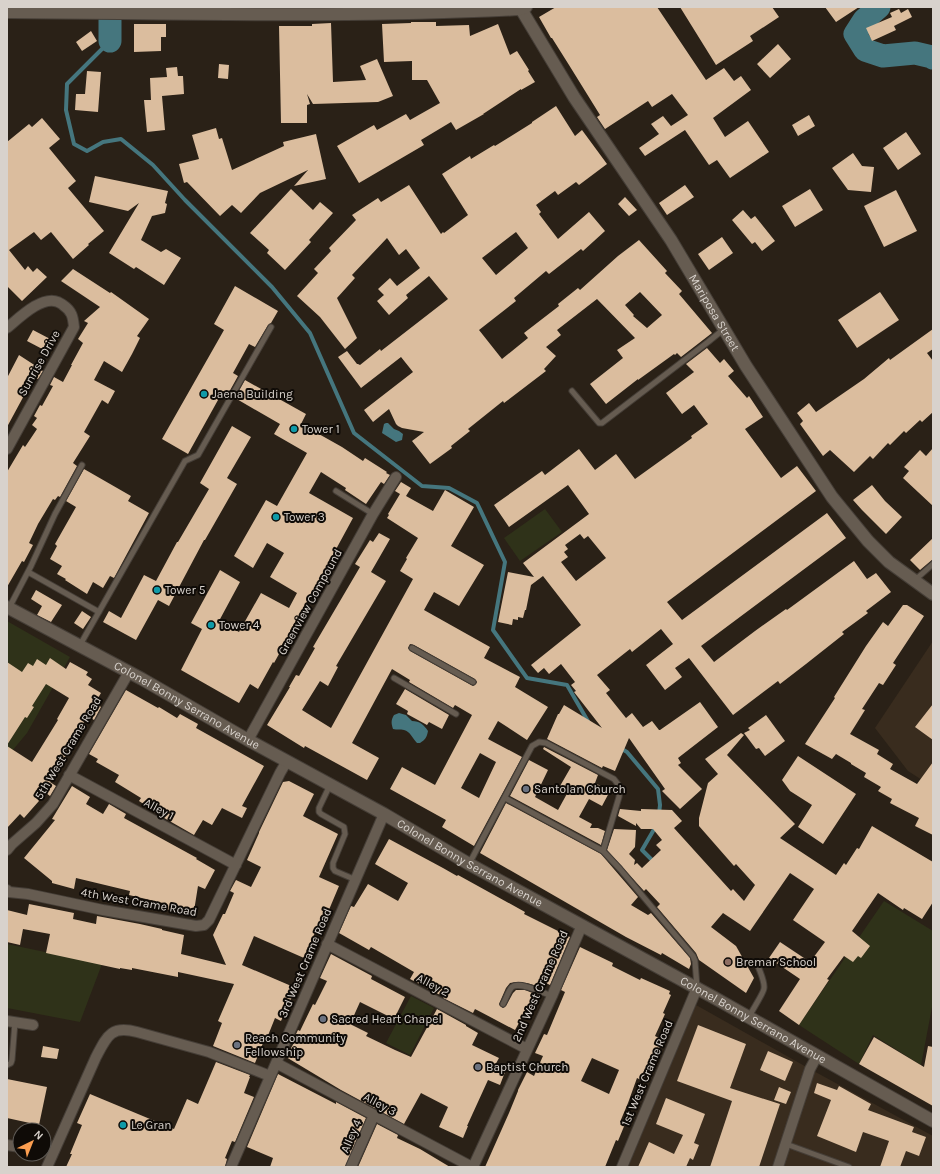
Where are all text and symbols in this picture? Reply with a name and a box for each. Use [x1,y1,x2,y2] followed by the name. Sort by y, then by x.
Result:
[686,272,743,354] street label: Mariposa Street
[15,328,63,398] street label: Sunrise Drive
[212,387,293,401] place label: Jaena Building
[199,389,209,399] marker: Jaena Building
[302,422,340,436] place label: Tower 1
[289,424,299,434] marker: Tower 1
[284,510,325,524] place label: Tower 3
[271,512,281,522] marker: Tower 3
[275,546,345,658] street label: Greenview Compound
[165,583,206,597] place label: Tower 5
[152,585,162,595] marker: Tower 5
[219,618,260,632] place label: Tower 4
[206,620,216,630] marker: Tower 4
[112,658,262,752] street label: Colonel Bonny Serrano Avenue
[32,694,104,802] street label: 5th West Crame Road
[534,782,626,796] place label: Santolan Church
[521,784,531,794] marker: Santolan Church
[142,795,176,823] street label: Alley 1
[394,816,545,910] street label: Colonel Bonny Serrano Avenue
[80,885,198,919] street label: 4th West Crame Road
[276,906,334,1020] street label: 3rd West Crame Road
[509,928,571,1044] street label: 2nd West Crame Road
[736,955,816,969] place label: Bremar School
[723,957,733,967] marker: Bremar School
[414,971,452,999] street label: Alley 2
[678,973,829,1066] street label: Colonel Bonny Serrano Avenue
[331,1012,442,1026] place label: Sacred Heart Chapel
[318,1014,328,1024] marker: Sacred Heart Chapel
[618,1018,676,1128] street label: 1st West Crame Road
[245,1031,346,1059] place label: Reach Community Fellowship
[232,1040,242,1050] marker: Reach Community Fellowship
[486,1060,568,1074] place label: Baptist Church
[473,1062,483,1072] marker: Baptist Church
[361,1090,399,1118] street label: Alley 3
[338,1117,364,1155] street label: Alley 4
[131,1118,172,1132] place label: Le Gran
[118,1120,128,1130] marker: Le Gran
[12,1122,52,1162] north arrow
[31,1128,46,1142] text: N

